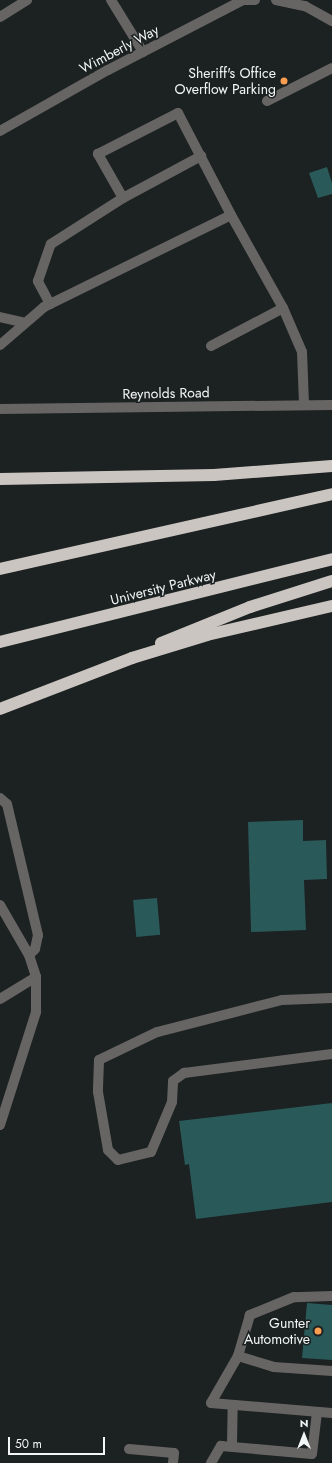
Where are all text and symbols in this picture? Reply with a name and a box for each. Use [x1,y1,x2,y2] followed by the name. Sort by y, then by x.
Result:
[77,21,161,77] street label: Wimberly Way
[174,65,276,98] place label: Sheriff's Office Overflow Parking
[279,76,289,86] marker: Sheriff's Office Overflow Parking
[122,384,210,402] street label: Reynolds Road
[108,566,218,608] street label: University Parkway
[244,1315,310,1348] place label: Gunter Automotive
[313,1326,323,1336] marker: Gunter Automotive
[284,1415,324,1455] north arrow
[300,1415,308,1431] text: N
[10,1429,107,1455] scale bar
[15,1435,42,1453] text: 50 m

